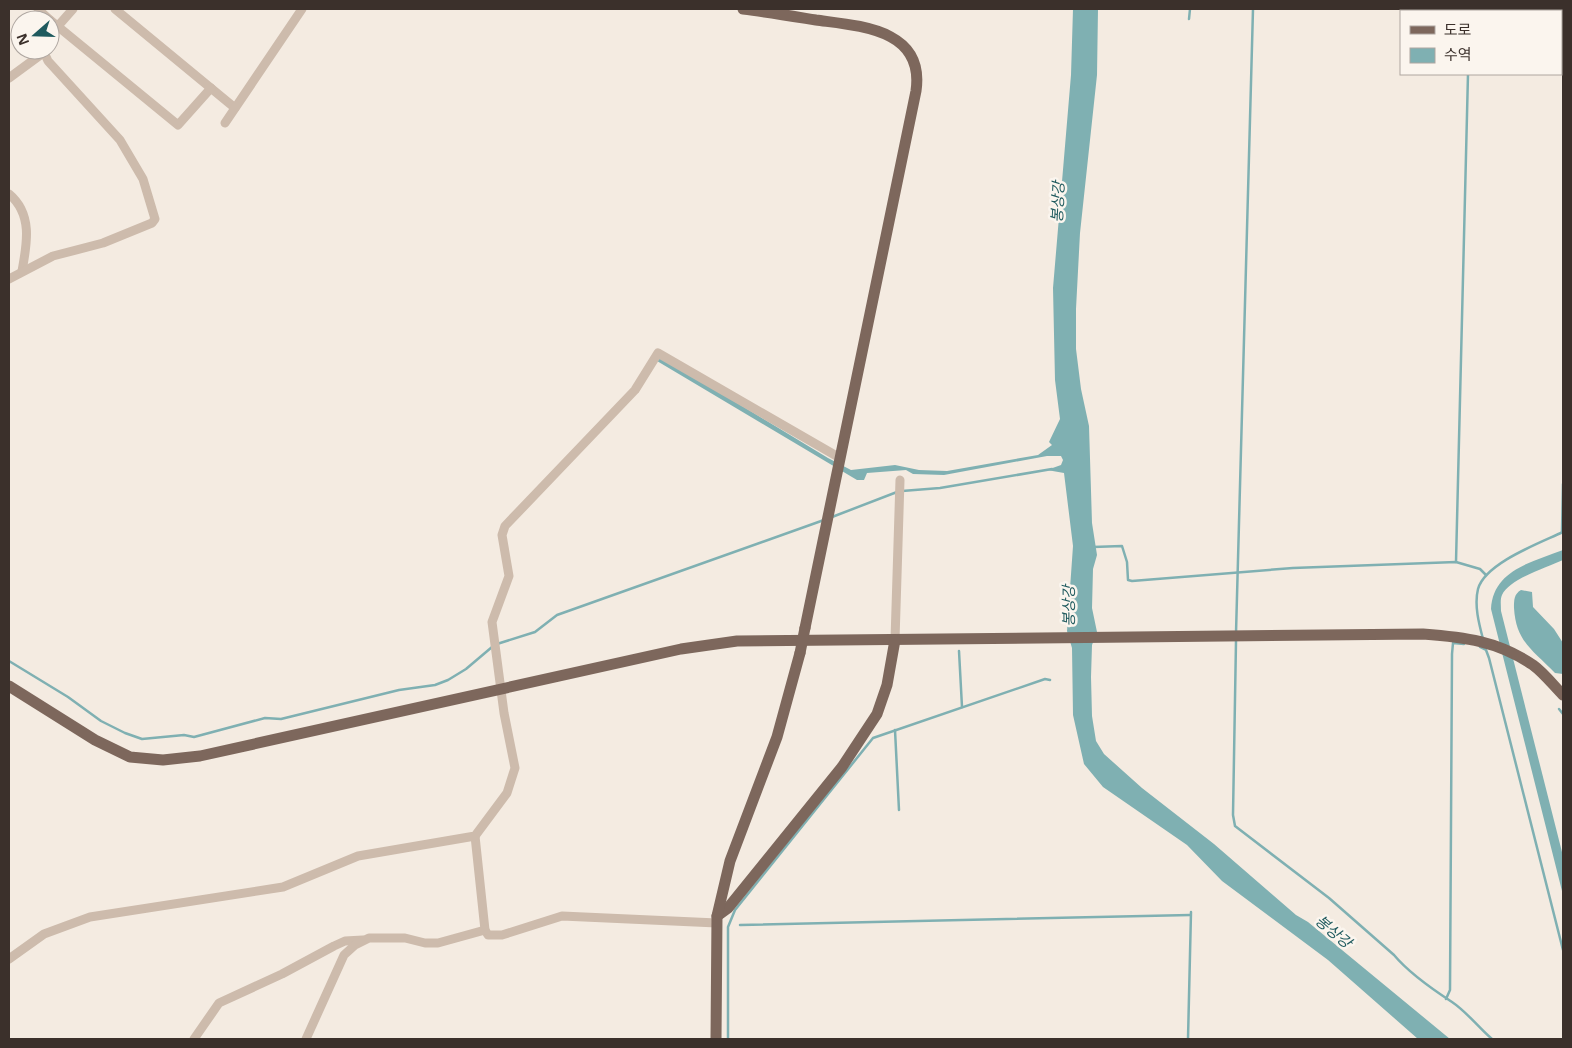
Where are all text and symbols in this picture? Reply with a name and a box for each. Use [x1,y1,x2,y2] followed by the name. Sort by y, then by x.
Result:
[10,10,60,60] north arrow
[1400,10,1562,75] legend
[1444,19,1472,39] text: 도로
[11,31,33,48] text: N
[1444,44,1472,64] text: 수역
[1046,179,1068,223] water label: 봉상강
[1058,583,1078,627] water label: 봉상강
[1312,910,1358,953] water label: 봉상강

